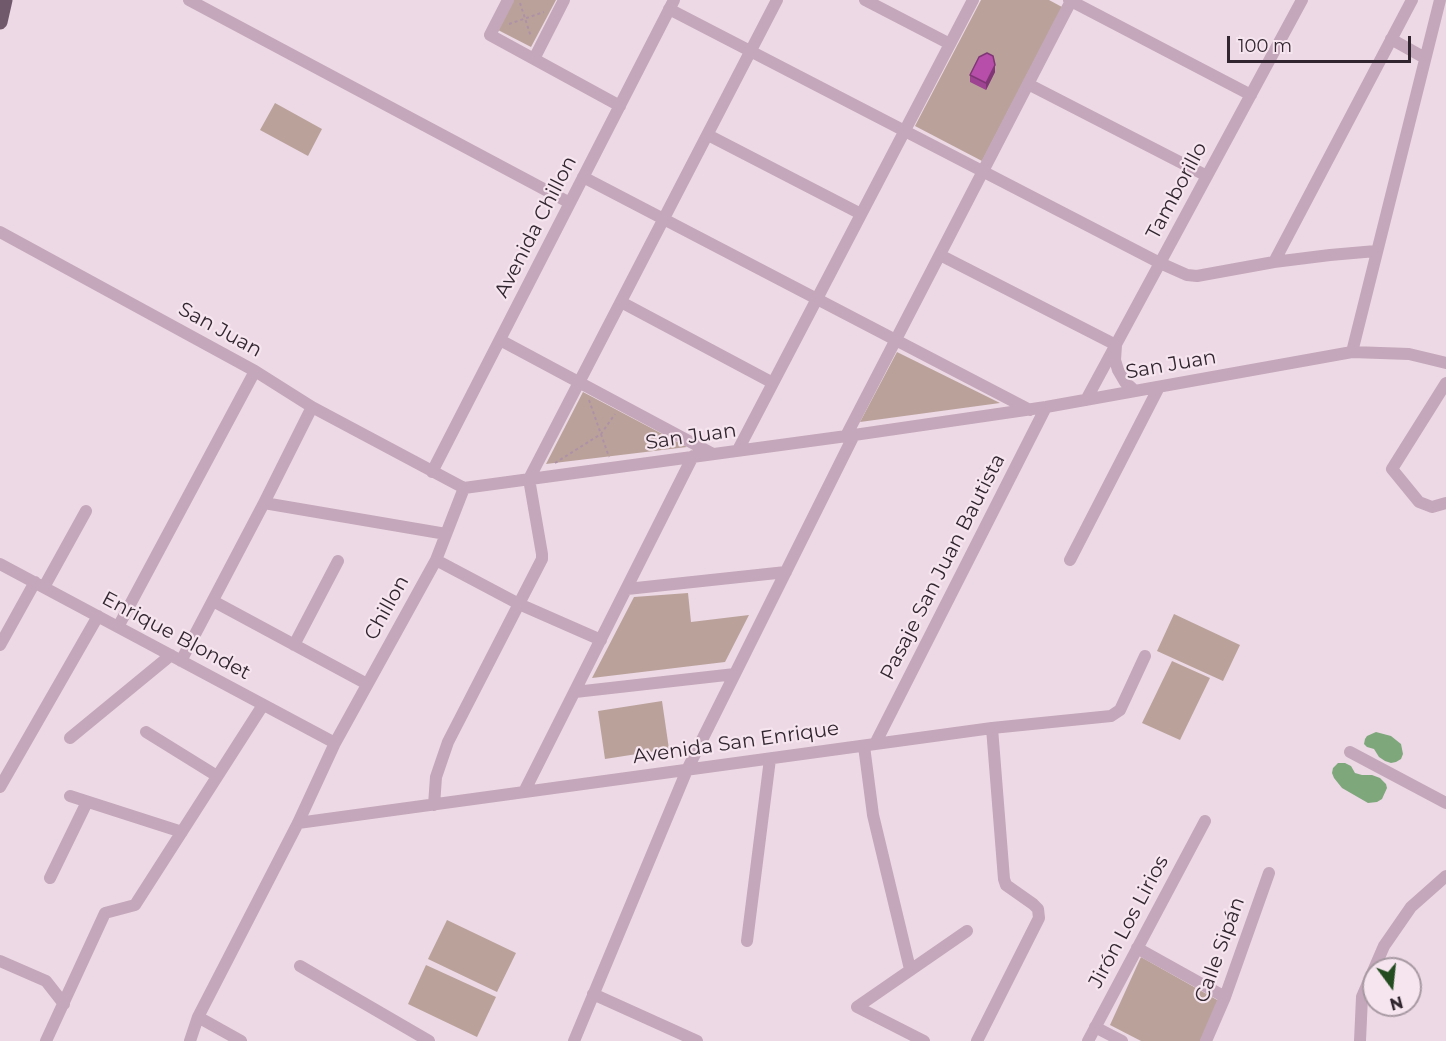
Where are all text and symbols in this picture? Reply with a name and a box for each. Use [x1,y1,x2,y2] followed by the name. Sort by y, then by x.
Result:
[1230,24,1414,62] scale bar
[1238,35,1292,57] text: 100 m
[1141,138,1213,244] street label: Tamborillo
[490,152,582,302] street label: Avenida Chillon
[174,297,266,363] street label: San Juan
[1124,345,1218,385] street label: San Juan
[644,419,738,455] street label: San Juan
[876,450,1010,684] street label: Pasaje San Juan Bautista
[360,572,414,644] street label: Chillon
[98,587,254,685] street label: Enrique Blondet
[631,717,841,769] street label: Avenida San Enrique
[1084,852,1174,992] street label: Jirón Los Lirios
[1190,894,1250,1006] street label: Calle Sipán
[1362,957,1422,1017] north arrow
[1388,992,1405,1014] text: N

